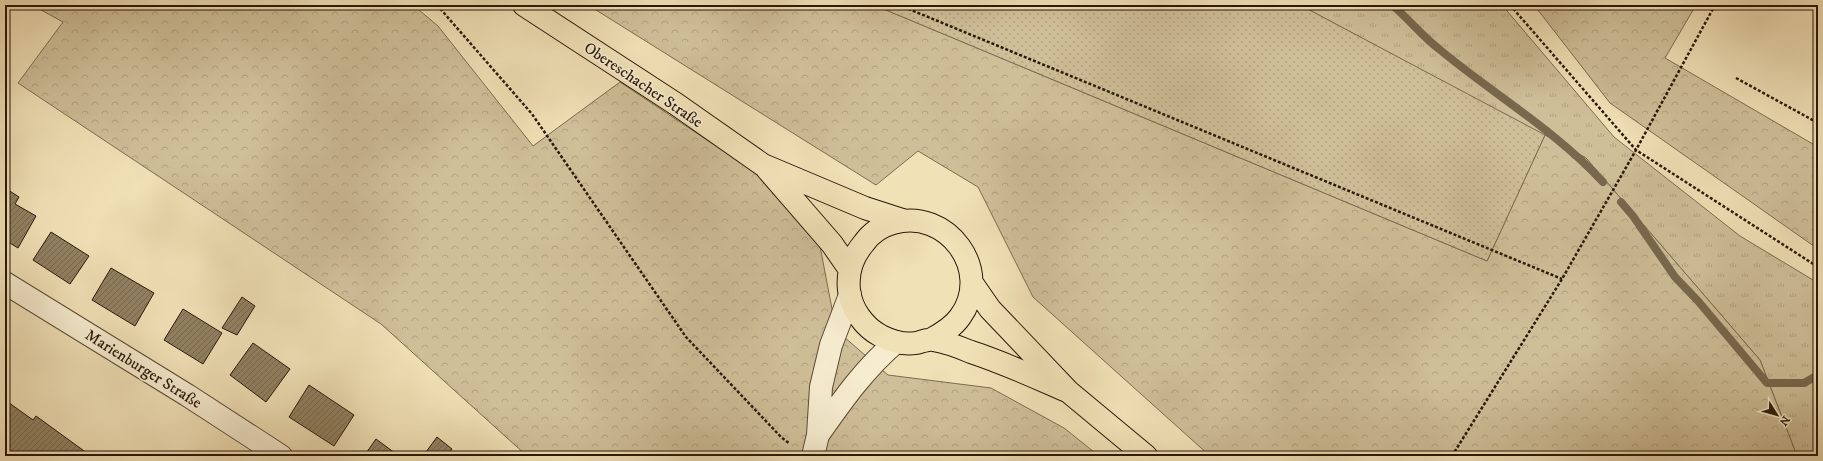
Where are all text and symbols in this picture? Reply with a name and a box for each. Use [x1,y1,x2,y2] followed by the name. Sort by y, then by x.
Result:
[580,38,707,132] street label: Obereschacher Straße
[81,325,206,413] street label: Marienburger Straße
[1757,395,1797,435] north arrow
[1776,413,1792,428] text: N

